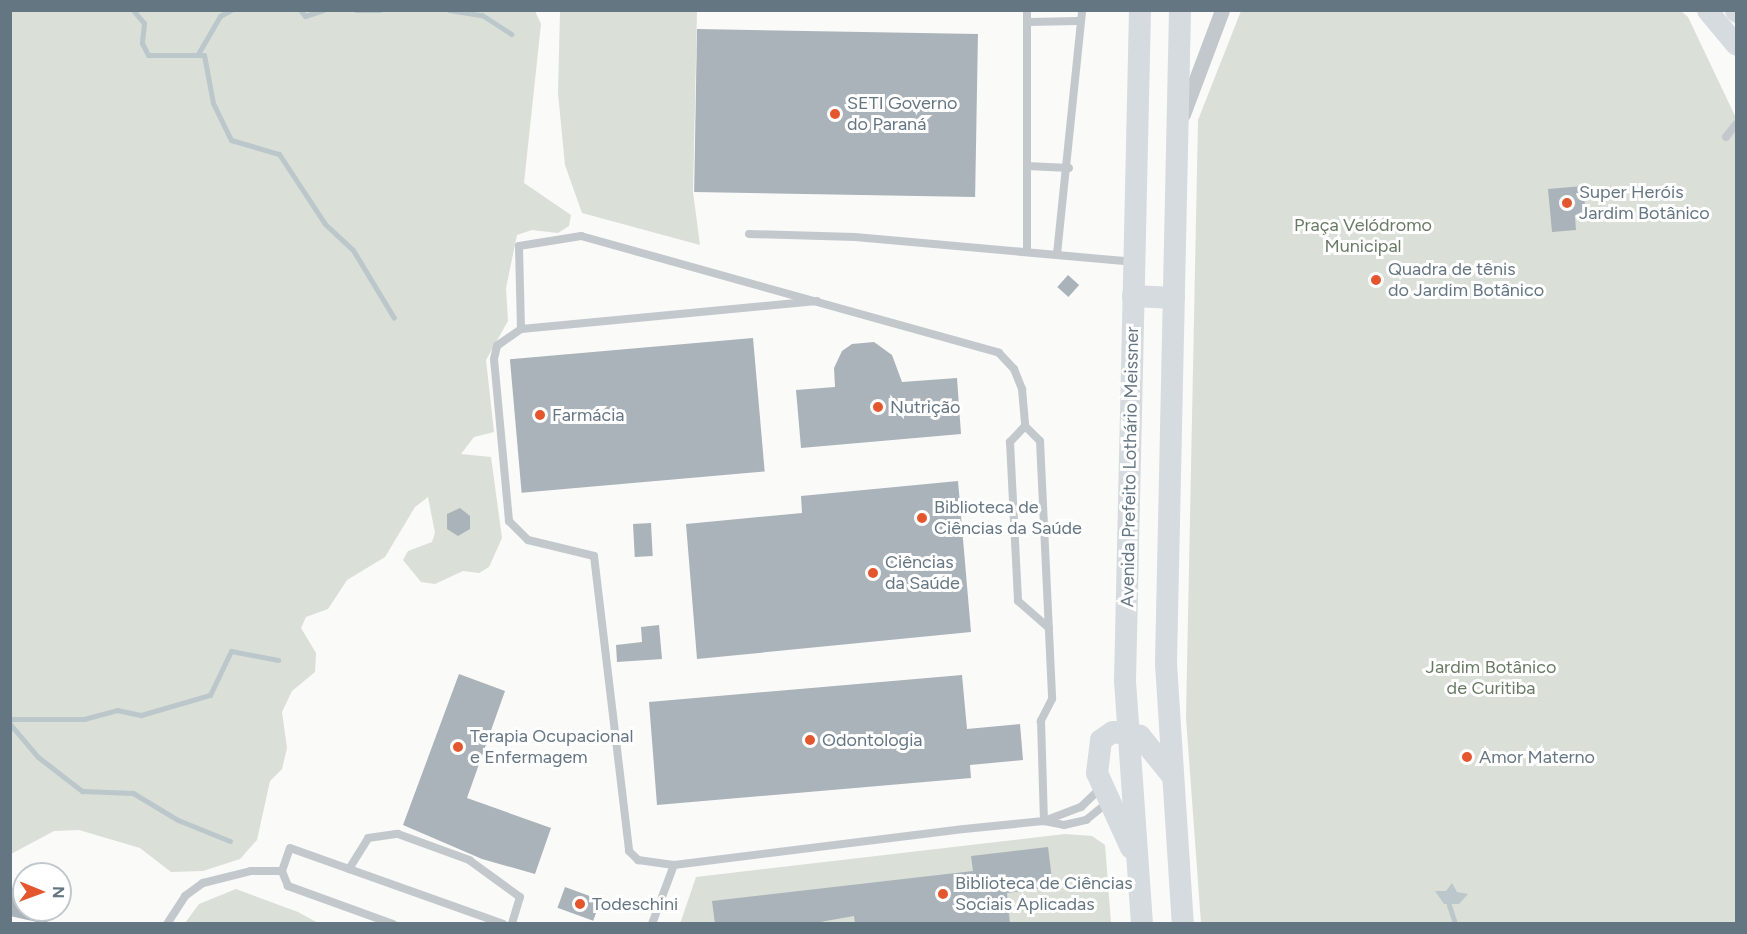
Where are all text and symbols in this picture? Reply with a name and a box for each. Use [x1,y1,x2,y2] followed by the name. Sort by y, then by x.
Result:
[847,93,957,136] place label: SETI Governo do Paraná
[828,107,842,121] marker: SETI Governo do Paraná
[1579,182,1710,224] place label: Super Heróis Jardim Botânico
[1560,196,1574,210] marker: Super Heróis Jardim Botânico
[1294,215,1432,258] park label: Praça Velódromo Municipal
[1388,259,1544,302] place label: Quadra de tênis do Jardim Botânico
[1369,273,1383,287] marker: Quadra de tênis do Jardim Botânico
[1117,326,1143,608] street label: Avenida Prefeito Lothário Meissner
[890,396,960,418] place label: Nutrição
[871,400,885,414] marker: Nutrição
[552,404,625,426] place label: Farmácia
[533,408,547,422] marker: Farmácia
[934,497,1082,540] place label: Biblioteca de Ciências da Saúde
[915,511,929,525] marker: Biblioteca de Ciências da Saúde
[885,552,960,594] place label: Ciências da Saúde
[866,566,880,580] marker: Ciências da Saúde
[1426,657,1556,700] park label: Jardim Botânico de Curitiba
[470,726,633,768] place label: Terapia Ocupacional e Enfermagem
[822,729,923,751] place label: Odontologia
[803,733,817,747] marker: Odontologia
[451,740,465,754] marker: Terapia Ocupacional e Enfermagem
[1479,746,1595,768] place label: Amor Materno
[1460,750,1474,764] marker: Amor Materno
[12,862,72,922] north arrow
[955,873,1133,916] place label: Biblioteca de Ciências Sociais Aplicadas
[49,886,68,899] text: N
[936,887,950,901] marker: Biblioteca de Ciências Sociais Aplicadas
[592,893,678,915] place label: Todeschini
[573,897,587,911] marker: Todeschini

